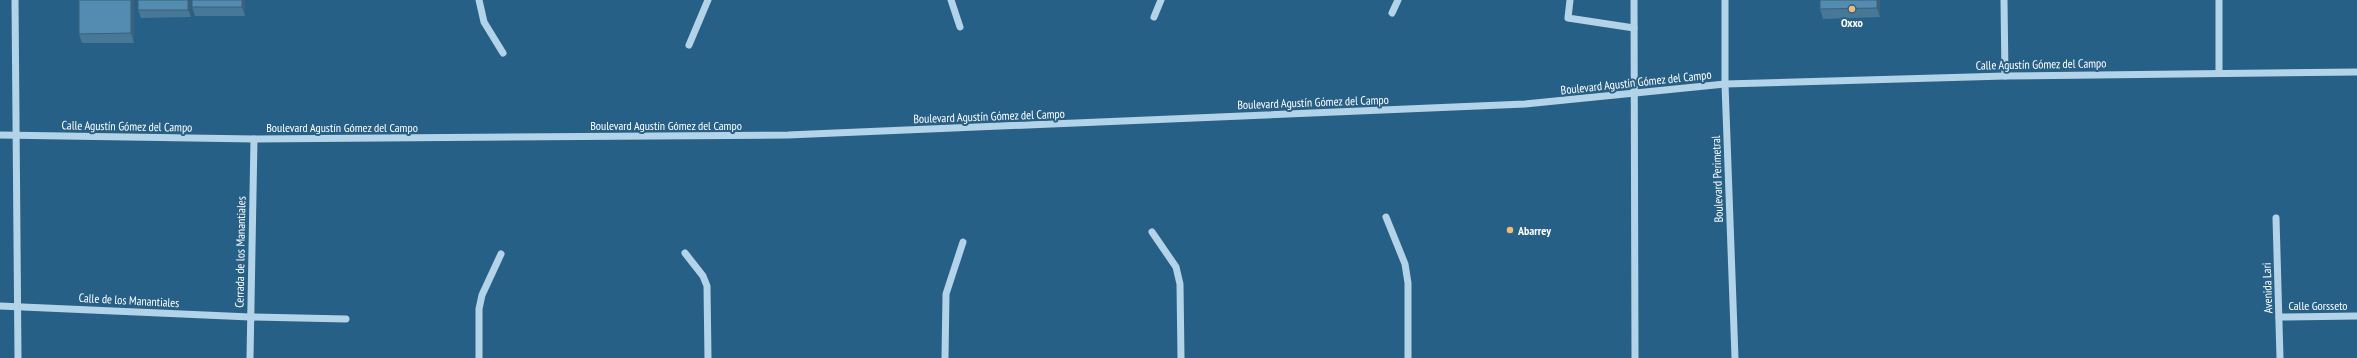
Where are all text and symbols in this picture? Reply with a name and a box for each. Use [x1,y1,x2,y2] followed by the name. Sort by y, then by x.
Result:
[1847,4,1857,14] marker: Oxxo
[1841,15,1864,30] place label: Oxxo
[1975,55,2107,73] street label: Calle Agustín Gómez del Campo
[1560,67,1712,97] street label: Boulevard Agustín Gómez del Campo
[1237,92,1389,112] street label: Boulevard Agustín Gómez del Campo
[913,106,1065,126] street label: Boulevard Agustín Gómez del Campo
[61,117,193,135] street label: Calle Agustín Gómez del Campo
[590,118,742,133] street label: Boulevard Agustín Gómez del Campo
[266,120,418,135] street label: Boulevard Agustín Gómez del Campo
[1708,135,1726,223] street label: Boulevard Perimetral
[232,196,248,308] street label: Cerrada de los Manantiales
[1517,223,1551,238] place label: Abarrey
[1505,225,1515,235] marker: Abarrey
[2259,262,2275,314] street label: Avenida Lari
[78,290,180,310] street label: Calle de los Manantiales
[2288,298,2348,313] street label: Calle Gorsseto

